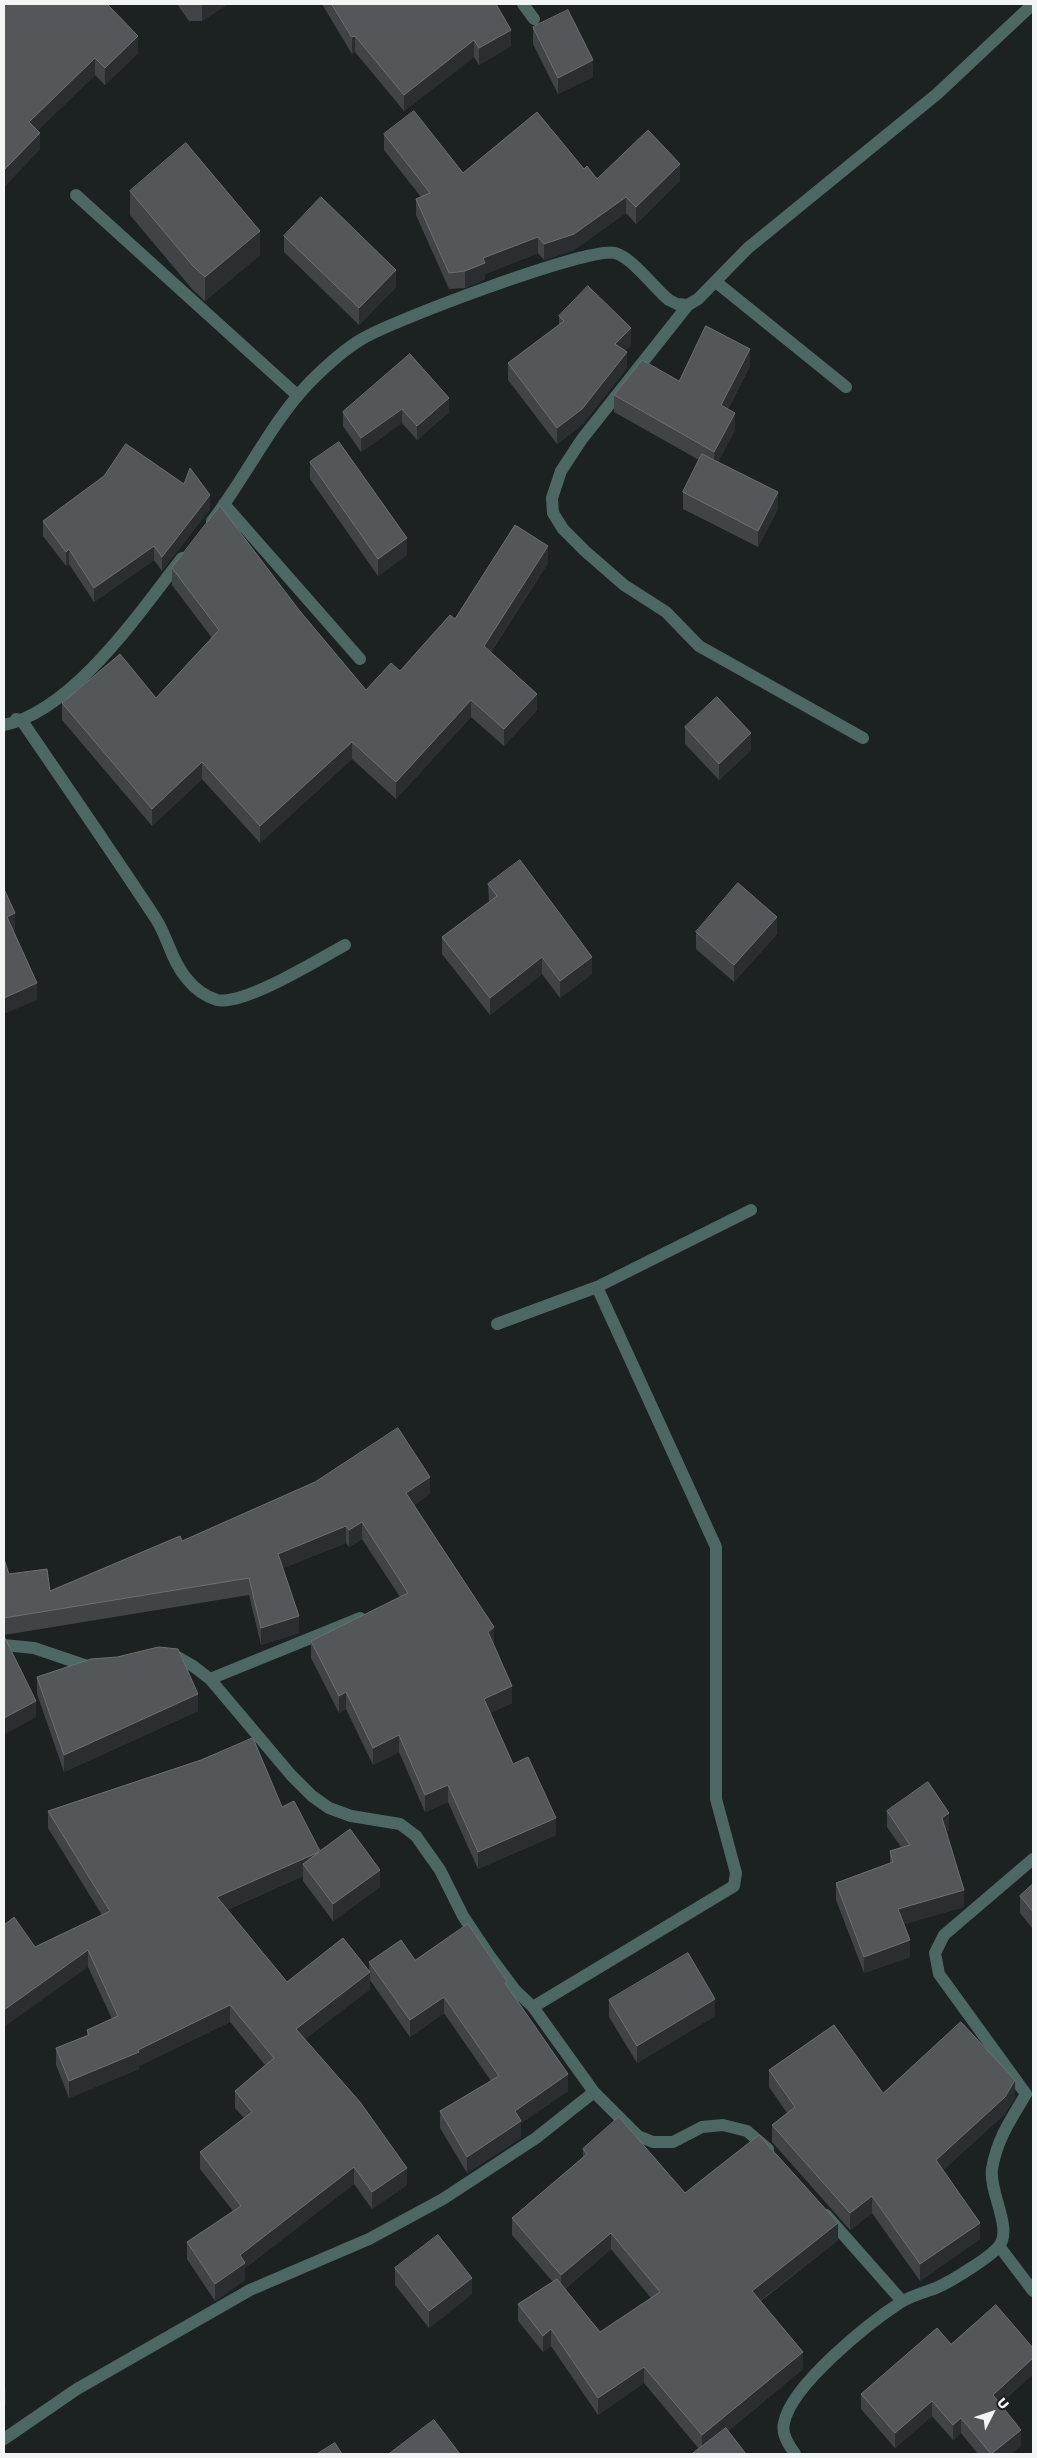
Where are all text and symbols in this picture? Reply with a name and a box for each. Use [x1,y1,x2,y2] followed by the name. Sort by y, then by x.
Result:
[967,2388,1017,2438] north arrow
[994,2394,1013,2412] text: U

